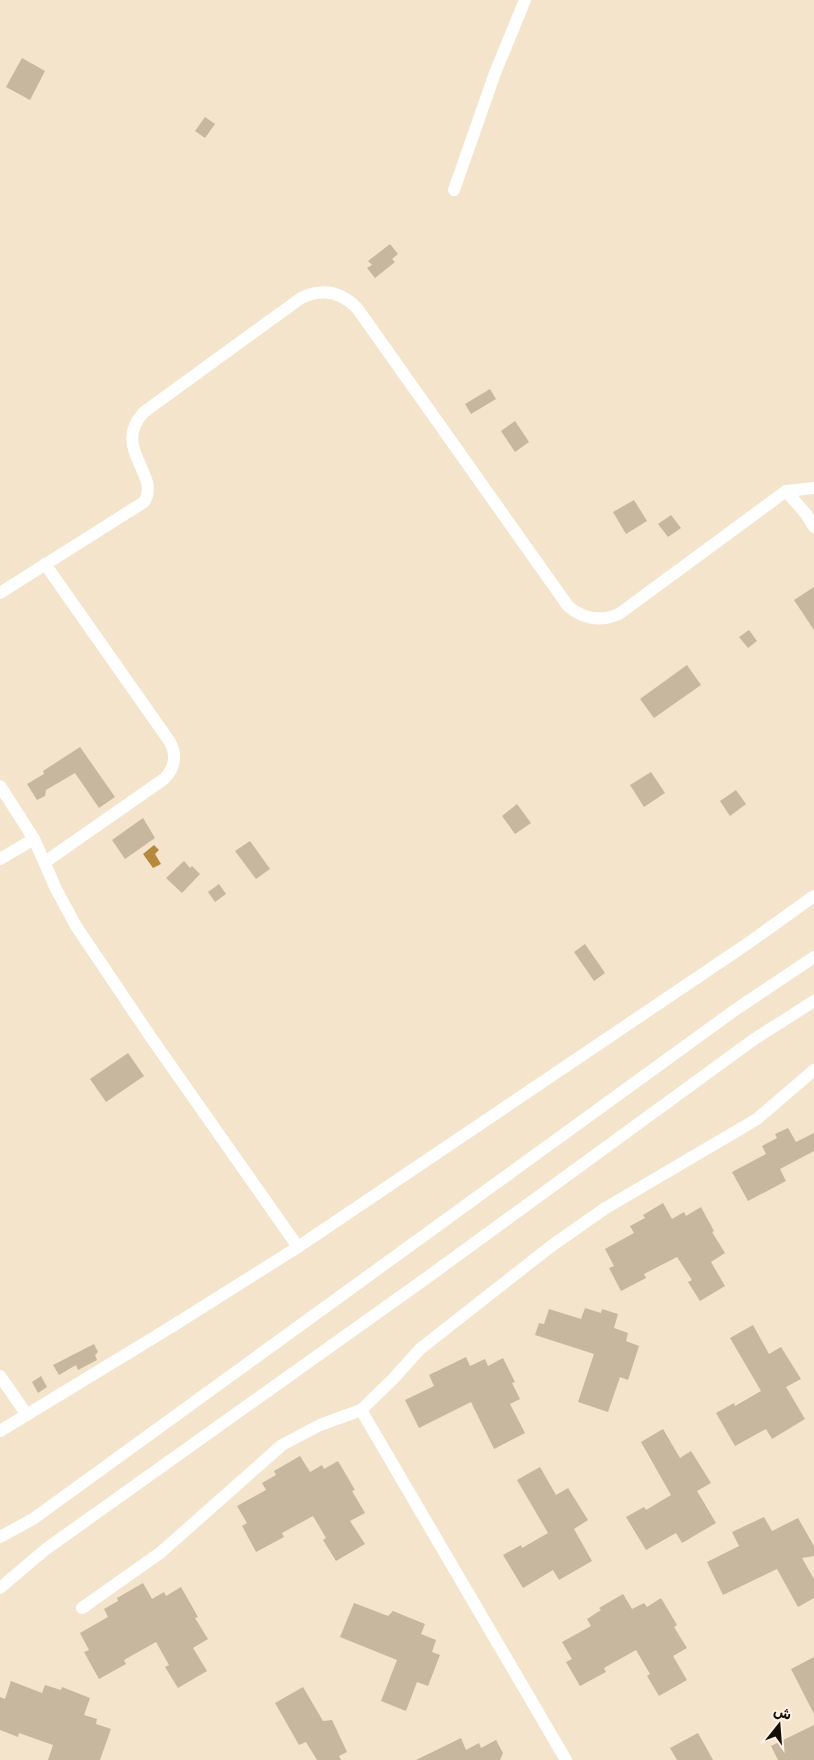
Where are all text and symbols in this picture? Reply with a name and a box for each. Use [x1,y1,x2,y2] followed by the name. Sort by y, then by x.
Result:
[754,1700,804,1750] north arrow
[772,1702,794,1724] text: ش

